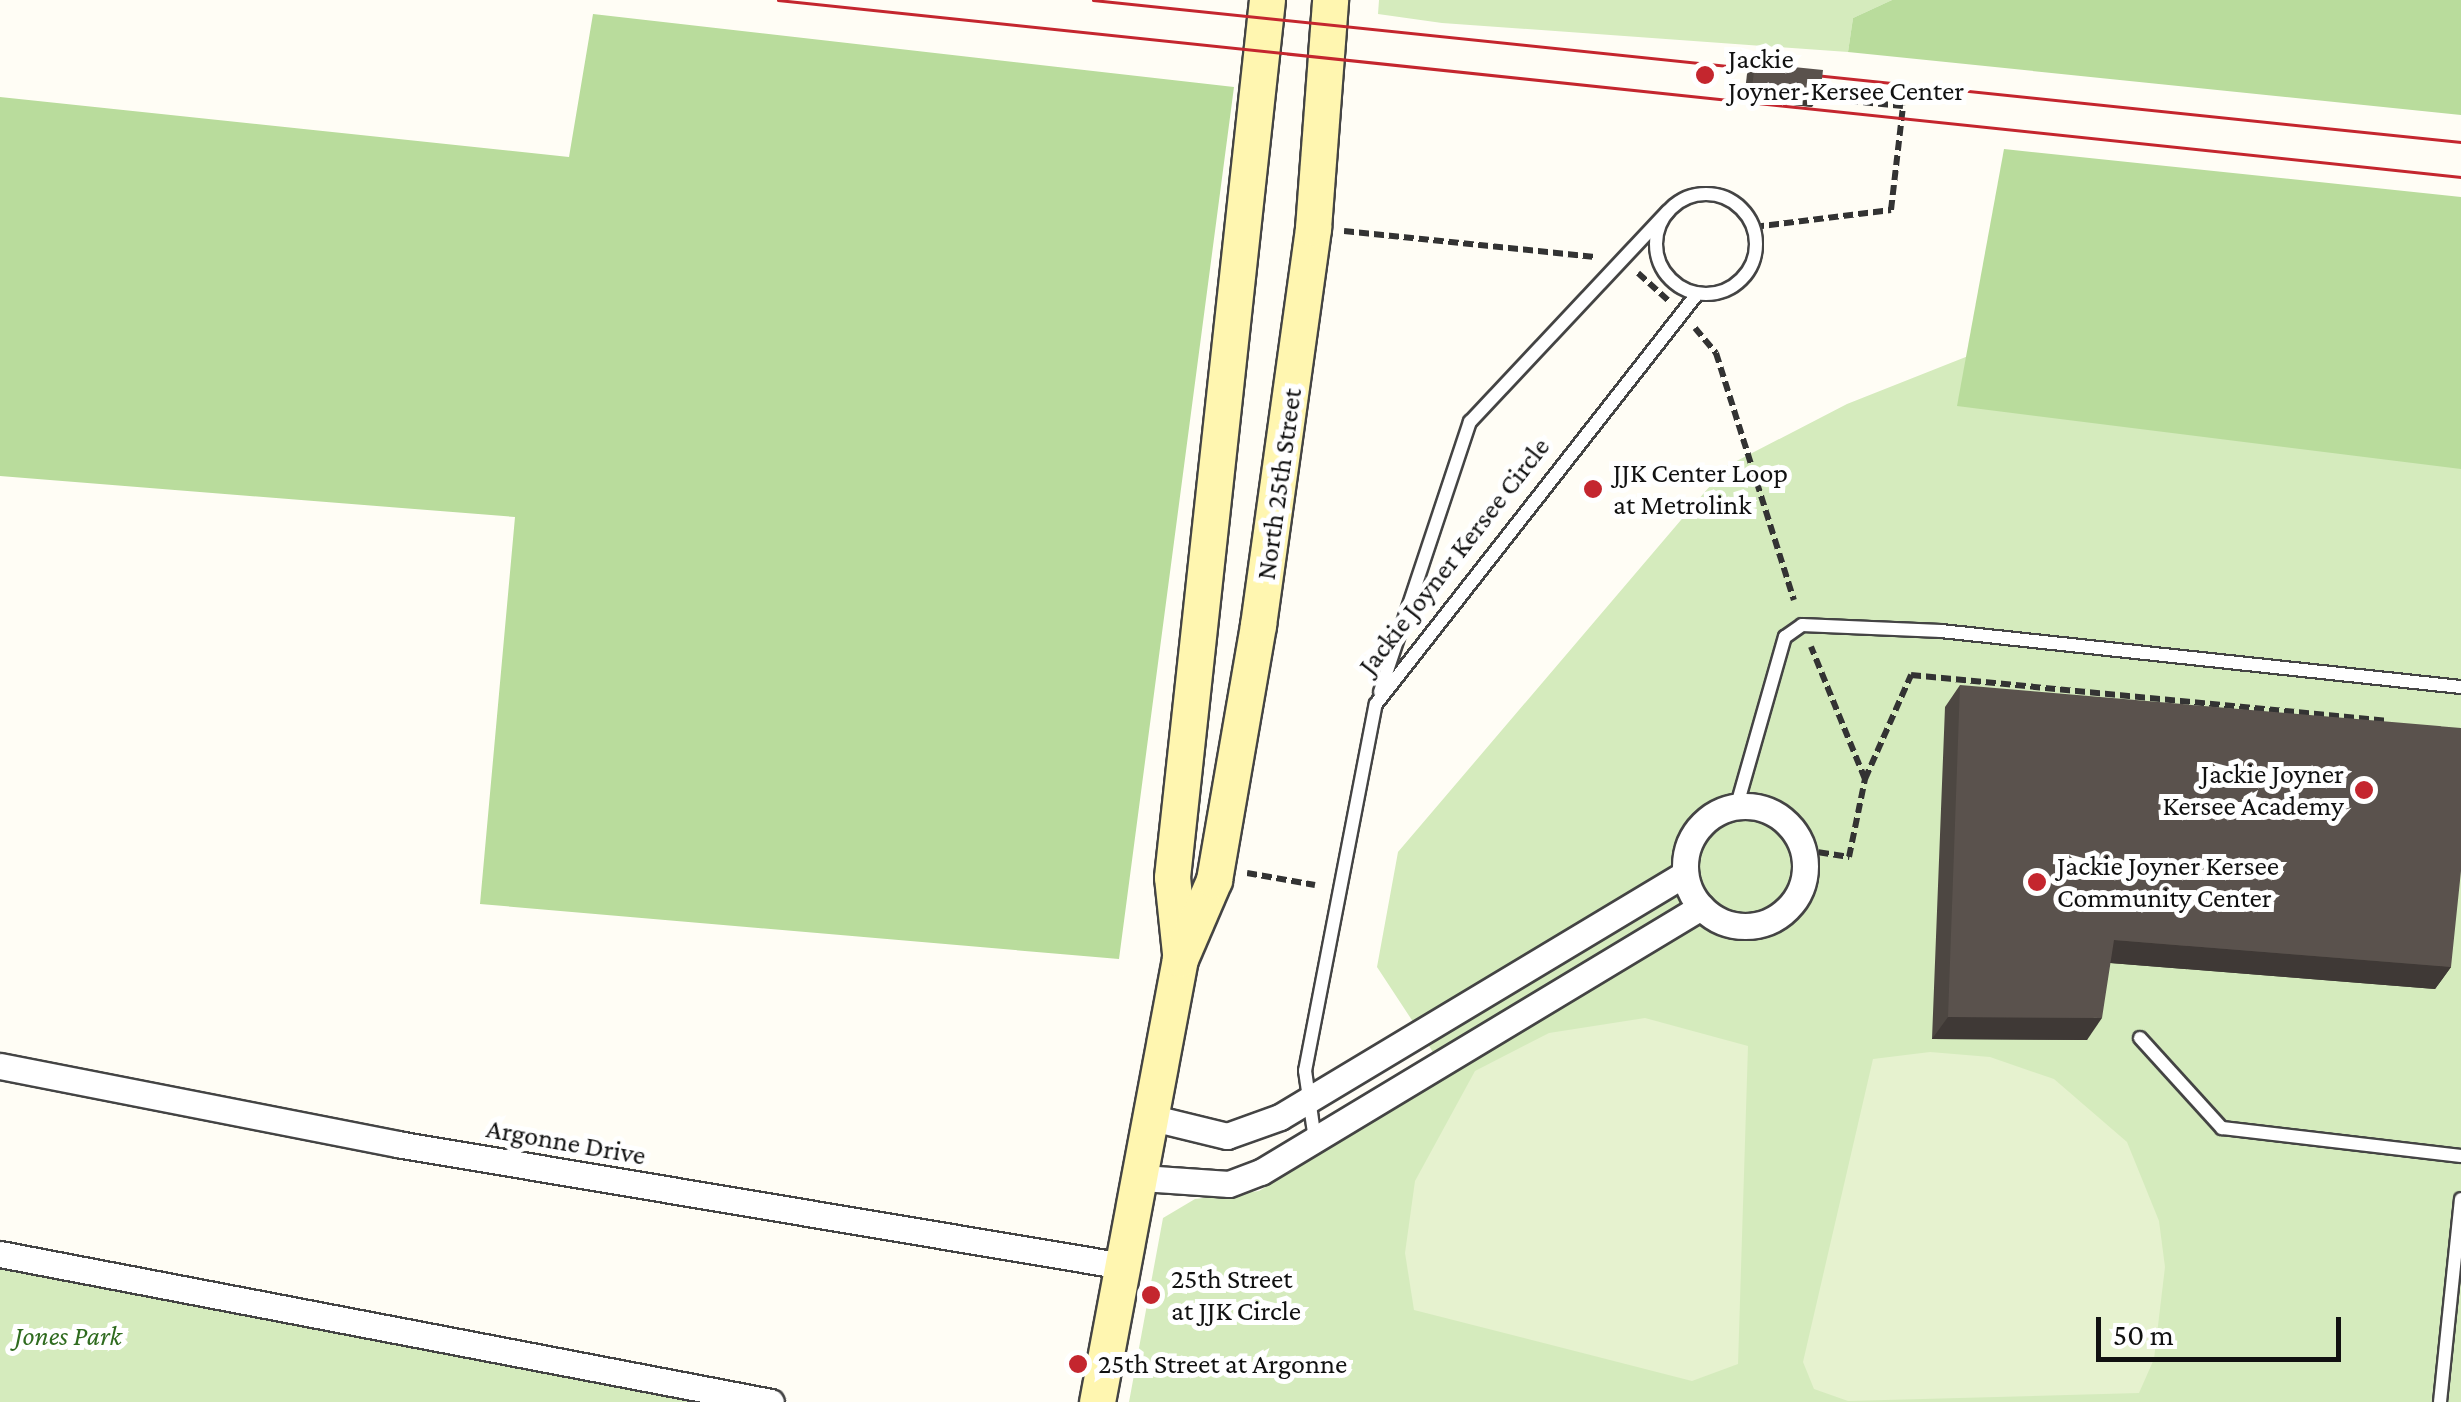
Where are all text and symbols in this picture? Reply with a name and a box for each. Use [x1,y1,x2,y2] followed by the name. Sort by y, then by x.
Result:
[1728,42,1964,108] place label: Jackie Joyner-Kersee Center
[1692,62,1718,88] marker: Jackie Joyner-Kersee Center
[1249,386,1309,582] street label: North 25th Street
[1351,431,1557,681] street label: Jackie Joyner Kersee Circle
[1613,456,1788,522] place label: JJK Center Loop at Metrolink
[1582,478,1604,500] marker: JJK Center Loop at Metrolink
[2162,757,2344,823] place label: Jackie Joyner Kersee Academy
[2353,779,2375,801] marker: Jackie Joyner Kersee Academy
[2057,849,2279,915] place label: Jackie Joyner Kersee Community Center
[2026,871,2048,893] marker: Jackie Joyner Kersee Community Center
[484,1111,648,1173] street label: Argonne Drive
[1171,1262,1301,1328] place label: 25th Street at JJK Circle
[1140,1284,1162,1306] marker: 25th Street at JJK Circle
[2101,1297,2346,1359] scale bar
[2113,1318,2174,1351] text: 50 m
[14,1319,122,1353] park label: Jones Park
[1098,1347,1347,1381] place label: 25th Street at Argonne
[1067,1353,1089,1375] marker: 25th Street at Argonne

